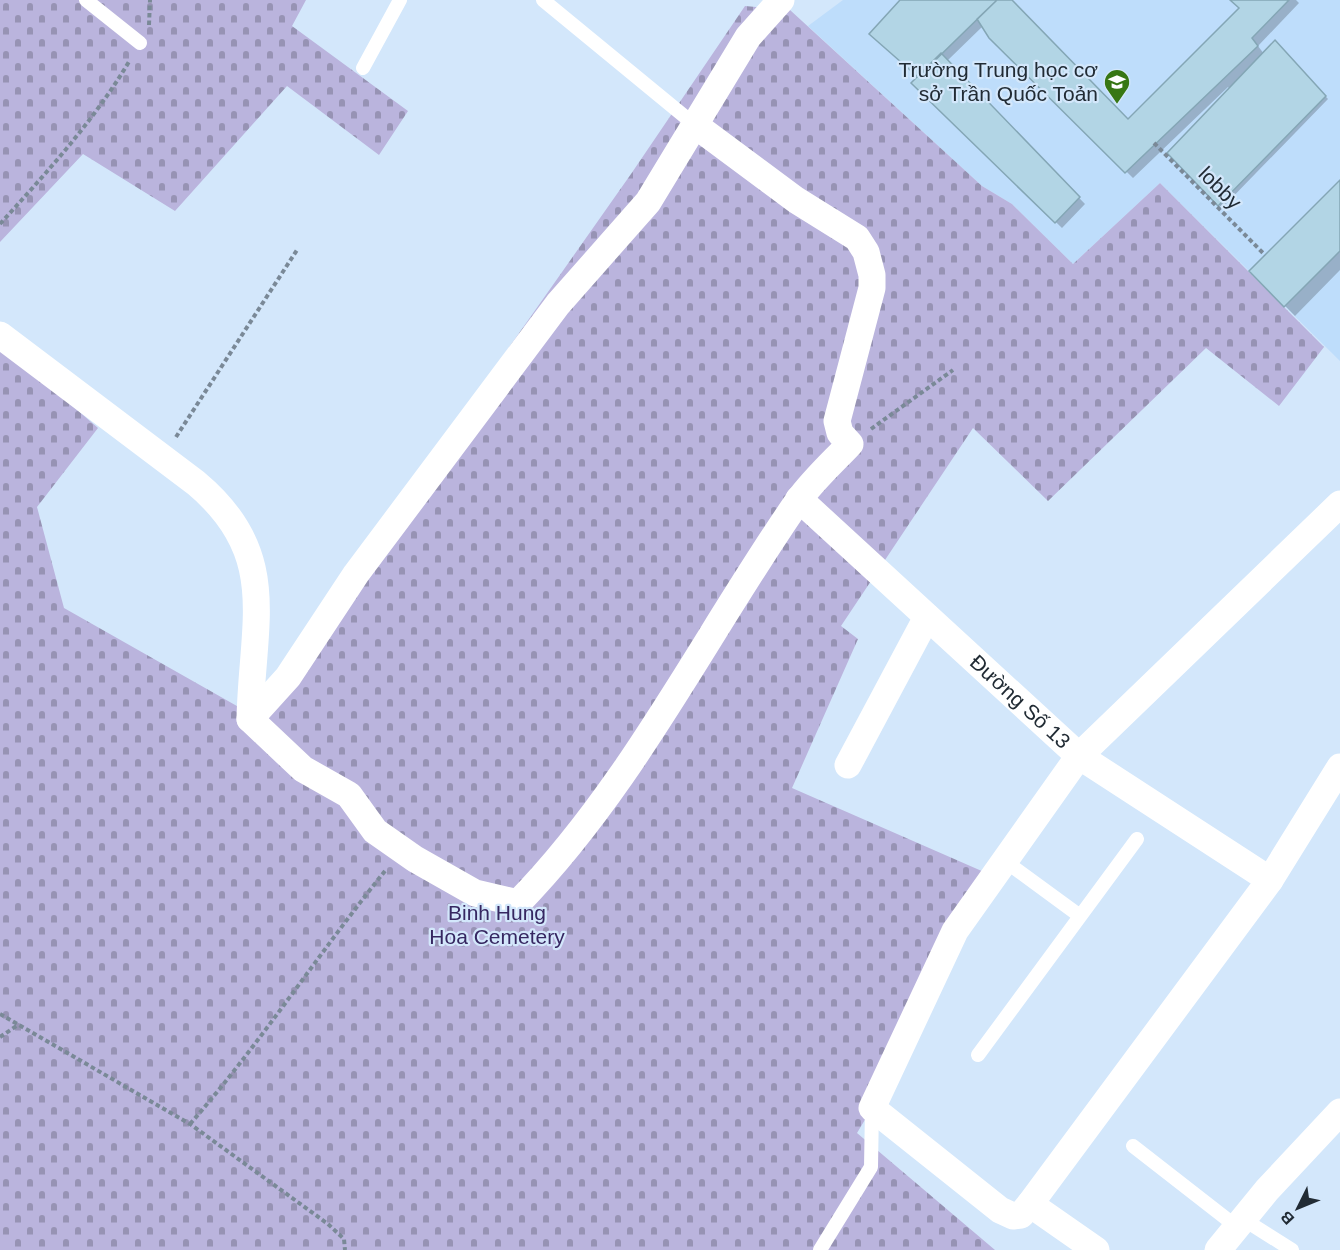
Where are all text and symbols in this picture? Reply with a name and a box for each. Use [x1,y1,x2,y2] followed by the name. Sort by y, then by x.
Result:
[898,58,1098,105] place label: Trường Trung học cơ sở Trần Quốc Toản
[1102,67,1132,105] school or university icon: Trường Trung học cơ sở Trần Quốc Toản
[1194,162,1247,214] street label: lobby
[966,650,1075,753] street label: Đường Số 13
[429,901,565,948] park label: Binh Hung Hoa Cemetery
[1268,1178,1328,1238] north arrow
[1277,1208,1298,1228] text: B

